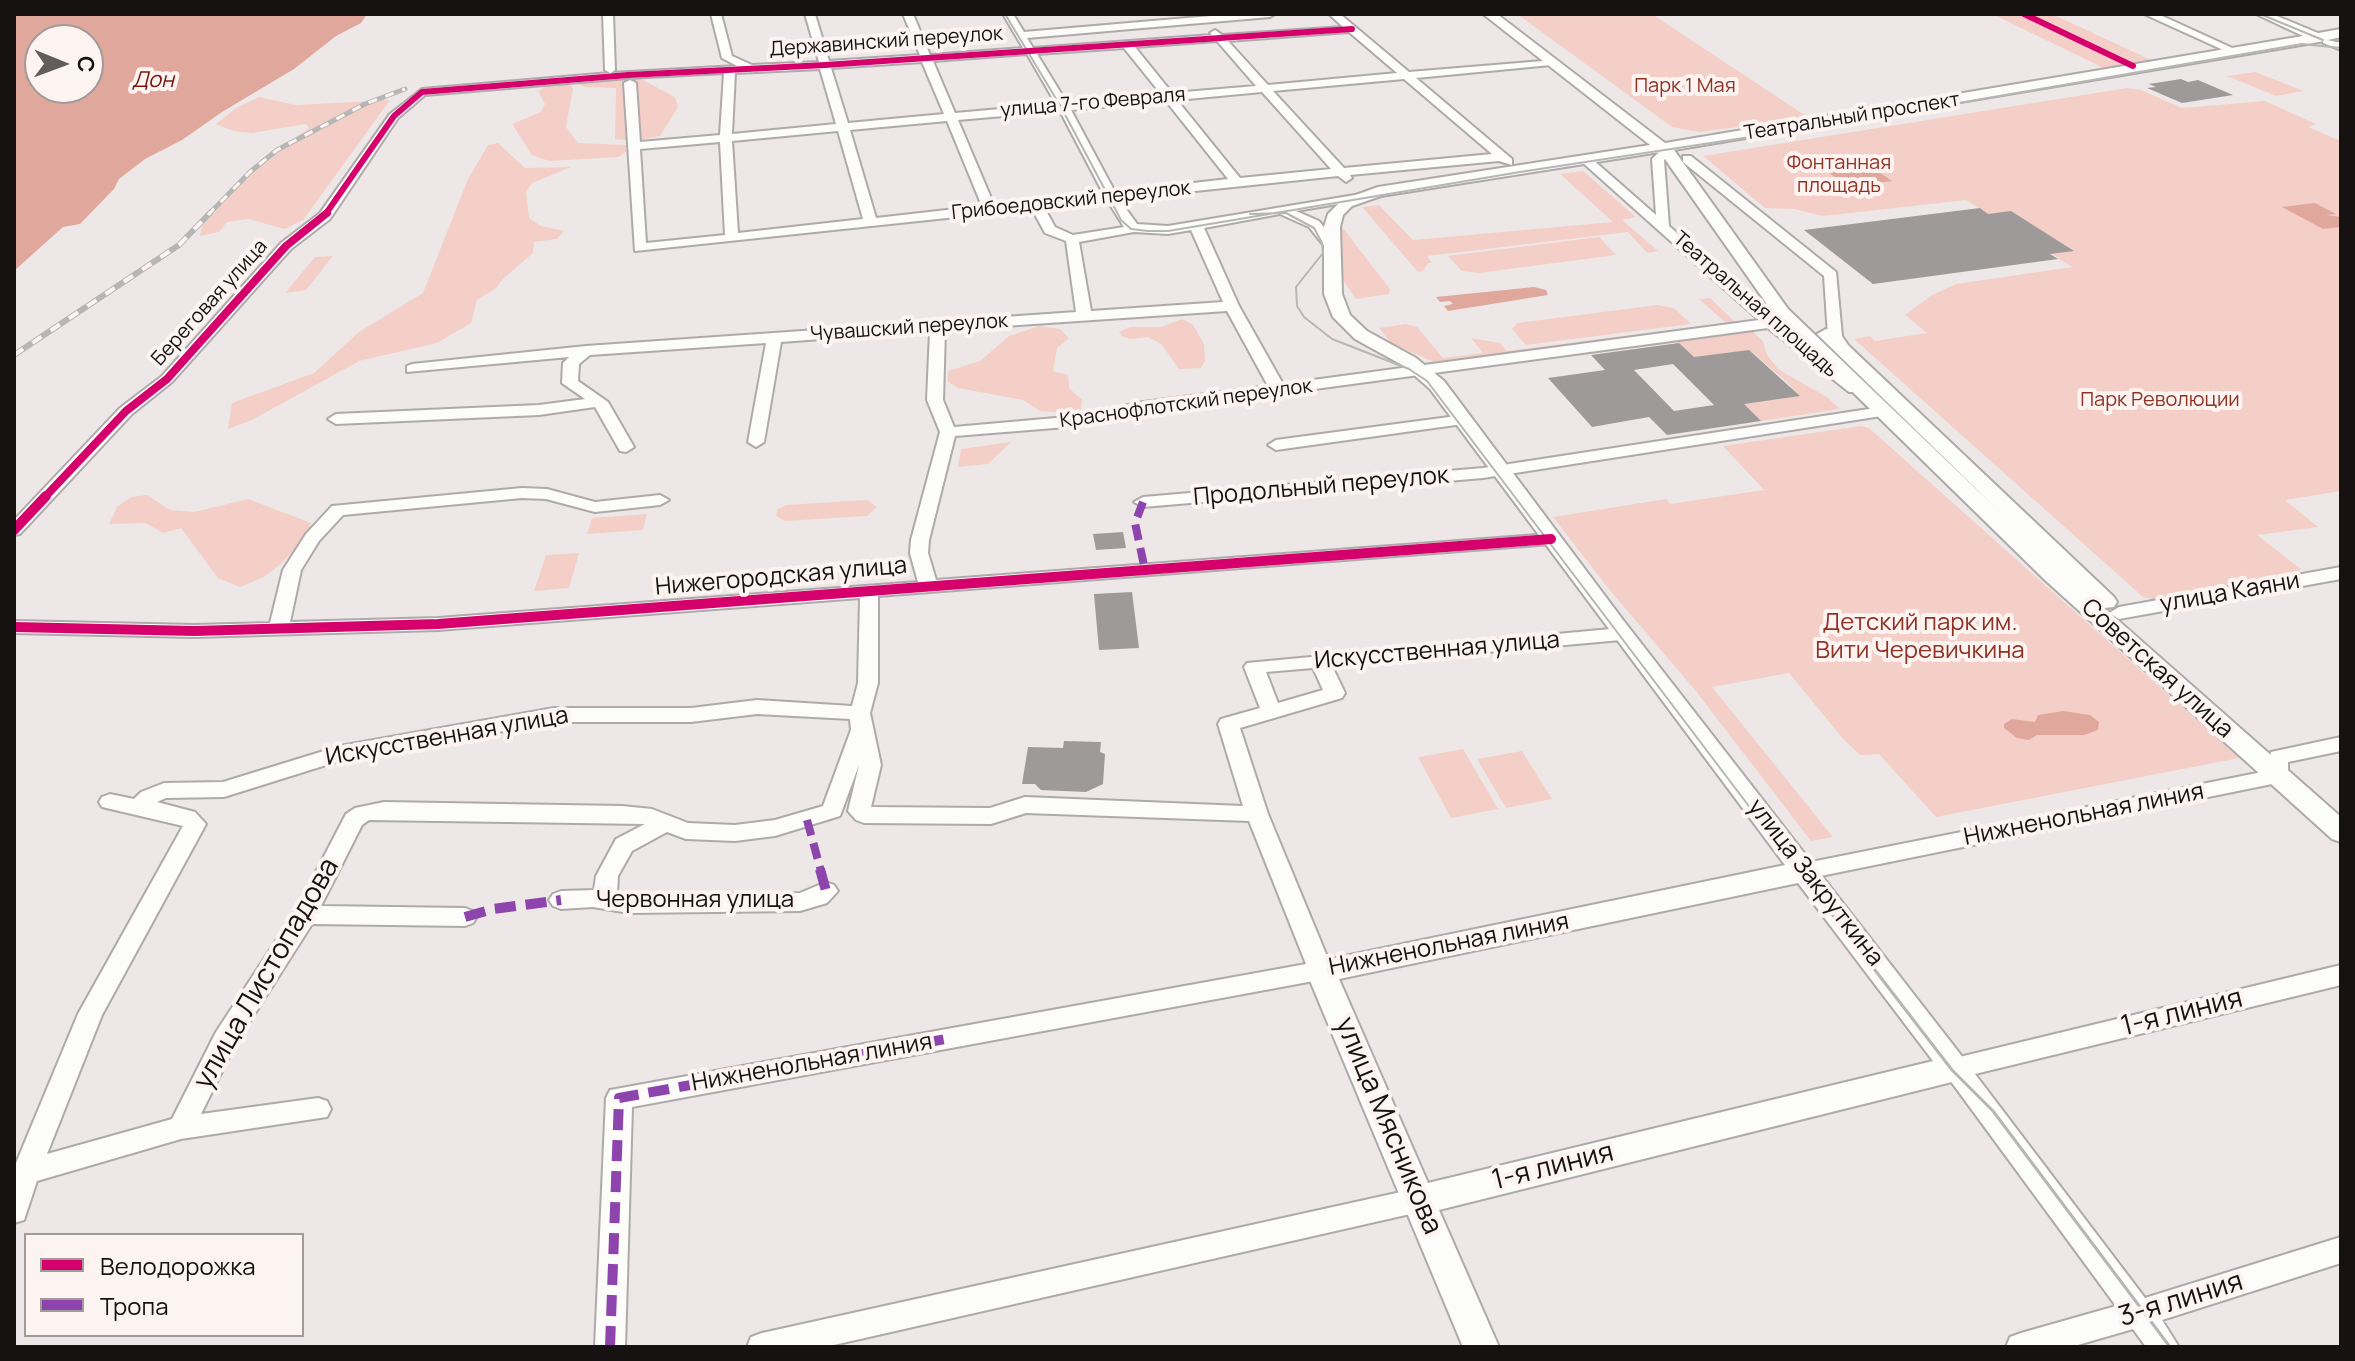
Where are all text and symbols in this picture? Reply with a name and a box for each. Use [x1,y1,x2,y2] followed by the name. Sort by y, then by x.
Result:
[768,22,1004,62] street label: Державинский переулок
[24,24,104,104] north arrow
[71,56,101,73] text: С
[132,68,174,94] water label: Дон
[1634,74,1736,98] park label: Парк 1 Мая
[999,83,1187,123] street label: улица 7-го Февраля
[1742,88,1962,146] street label: Театральный проспект
[1787,151,1891,198] park label: Фонтанная площадь
[950,177,1192,225] street label: Грибоедовский переулок
[1668,227,1842,383] street label: Театральная площадь
[147,235,273,371] street label: Береговая улица
[809,309,1009,347] street label: Чувашский переулок
[1058,374,1314,434] street label: Краснофлотский переулок
[2080,388,2240,412] park label: Парк Революции
[1192,461,1450,513] street label: Продольный переулок
[654,552,908,602] street label: Нижегородская улица
[2158,567,2302,619] street label: улица Каяни
[2075,593,2239,745] street label: Советская улица
[1815,609,2025,665] park label: Детский парк им. Вити Черевичкина
[1313,626,1561,676] street label: Искусственная улица
[323,701,571,773] street label: Искусственная улица
[1962,778,2206,852] street label: Нижненольная линия
[1741,794,1889,972] street label: улица Закруткина
[187,853,347,1095] street label: улица Листопадова
[596,886,794,914] street label: Червонная улица
[1327,908,1571,982] street label: Нижненольная линия
[2118,982,2246,1044] street label: 1-я линия
[1327,1012,1449,1240] street label: улица Мясникова
[689,1028,935,1098] street label: Нижненольная линия
[1489,1136,1617,1198] street label: 1-я линия
[24,1233,304,1337] legend
[100,1249,255,1282] text: Велодорожка
[2115,1265,2247,1335] street label: 3-я линия
[100,1289,169,1322] text: Тропа

